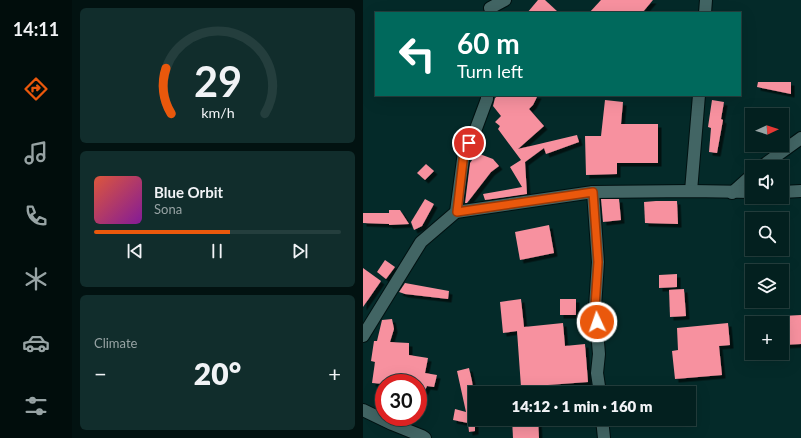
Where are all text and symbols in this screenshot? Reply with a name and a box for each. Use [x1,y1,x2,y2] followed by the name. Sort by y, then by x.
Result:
[13,18,59,40] text: 14:11
[457,26,520,60] text: 60 m
[391,28,443,80] icon: left
[193,55,242,105] text: 29
[457,60,523,82] text: Turn left
[22,75,50,103] icon: directions
[201,103,234,120] text: km/h
[745,108,789,152] north arrow
[745,108,789,360] map controls
[452,126,486,160] pin
[458,132,480,154] icon: arrive
[22,139,50,167] icon: music
[745,160,789,204] button: sound
[154,183,223,201] text: Blue Orbit
[154,201,182,217] text: Sona
[22,202,50,230] icon: phone
[745,212,789,256] button: search
[124,240,146,262] icon: previous
[206,240,228,262] icon: pause
[289,240,311,262] icon: next
[745,264,789,308] button: layers
[22,265,50,293] icon: climate
[576,301,618,343] position arrow
[745,316,789,360] button: +
[22,329,50,357] icon: car
[94,335,137,351] text: Climate
[194,355,241,391] text: 20°
[94,360,107,387] text: −
[328,360,341,387] text: +
[375,374,427,426] speed limit sign: 30
[22,392,50,420] icon: filters
[511,397,653,415] text: 14:12 · 1 min · 160 m

